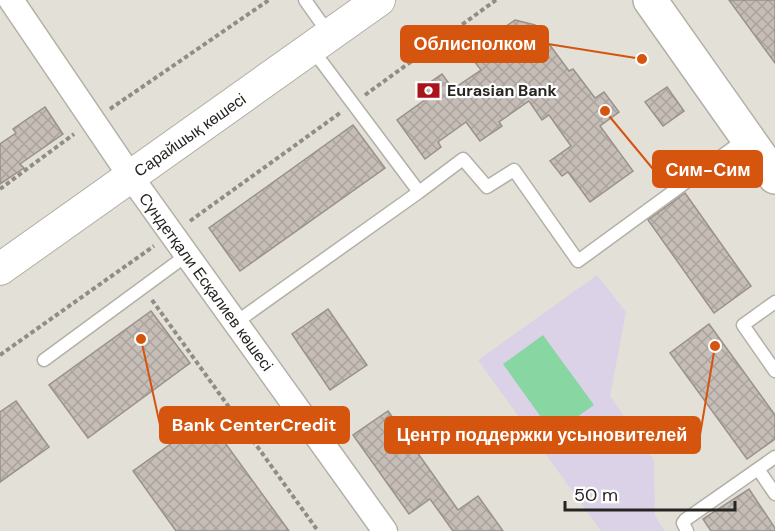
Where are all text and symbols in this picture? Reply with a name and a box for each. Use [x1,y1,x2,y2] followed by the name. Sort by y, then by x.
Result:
[401,26,548,62] callout: Облисполком
[414,32,536,56] text: Облисполком
[416,77,442,103] bank icon: Eurasian Bank
[447,80,557,101] place label: Eurasian Bank
[130,88,250,182] street label: Сарайшық көшесі
[653,151,762,187] callout: Сим-Сим
[665,158,751,182] text: Сим-Сим
[134,189,278,375] street label: Сүндетқали Есқалиев көшесі
[160,407,349,443] callout: Bank CenterCredit
[172,413,336,437] text: Bank CenterCredit
[385,417,700,453] callout: Центр поддержки усыновителей
[397,423,687,447] text: Центр поддержки усыновителей
[565,474,734,512] scale bar
[574,483,618,507] text: 50 m

